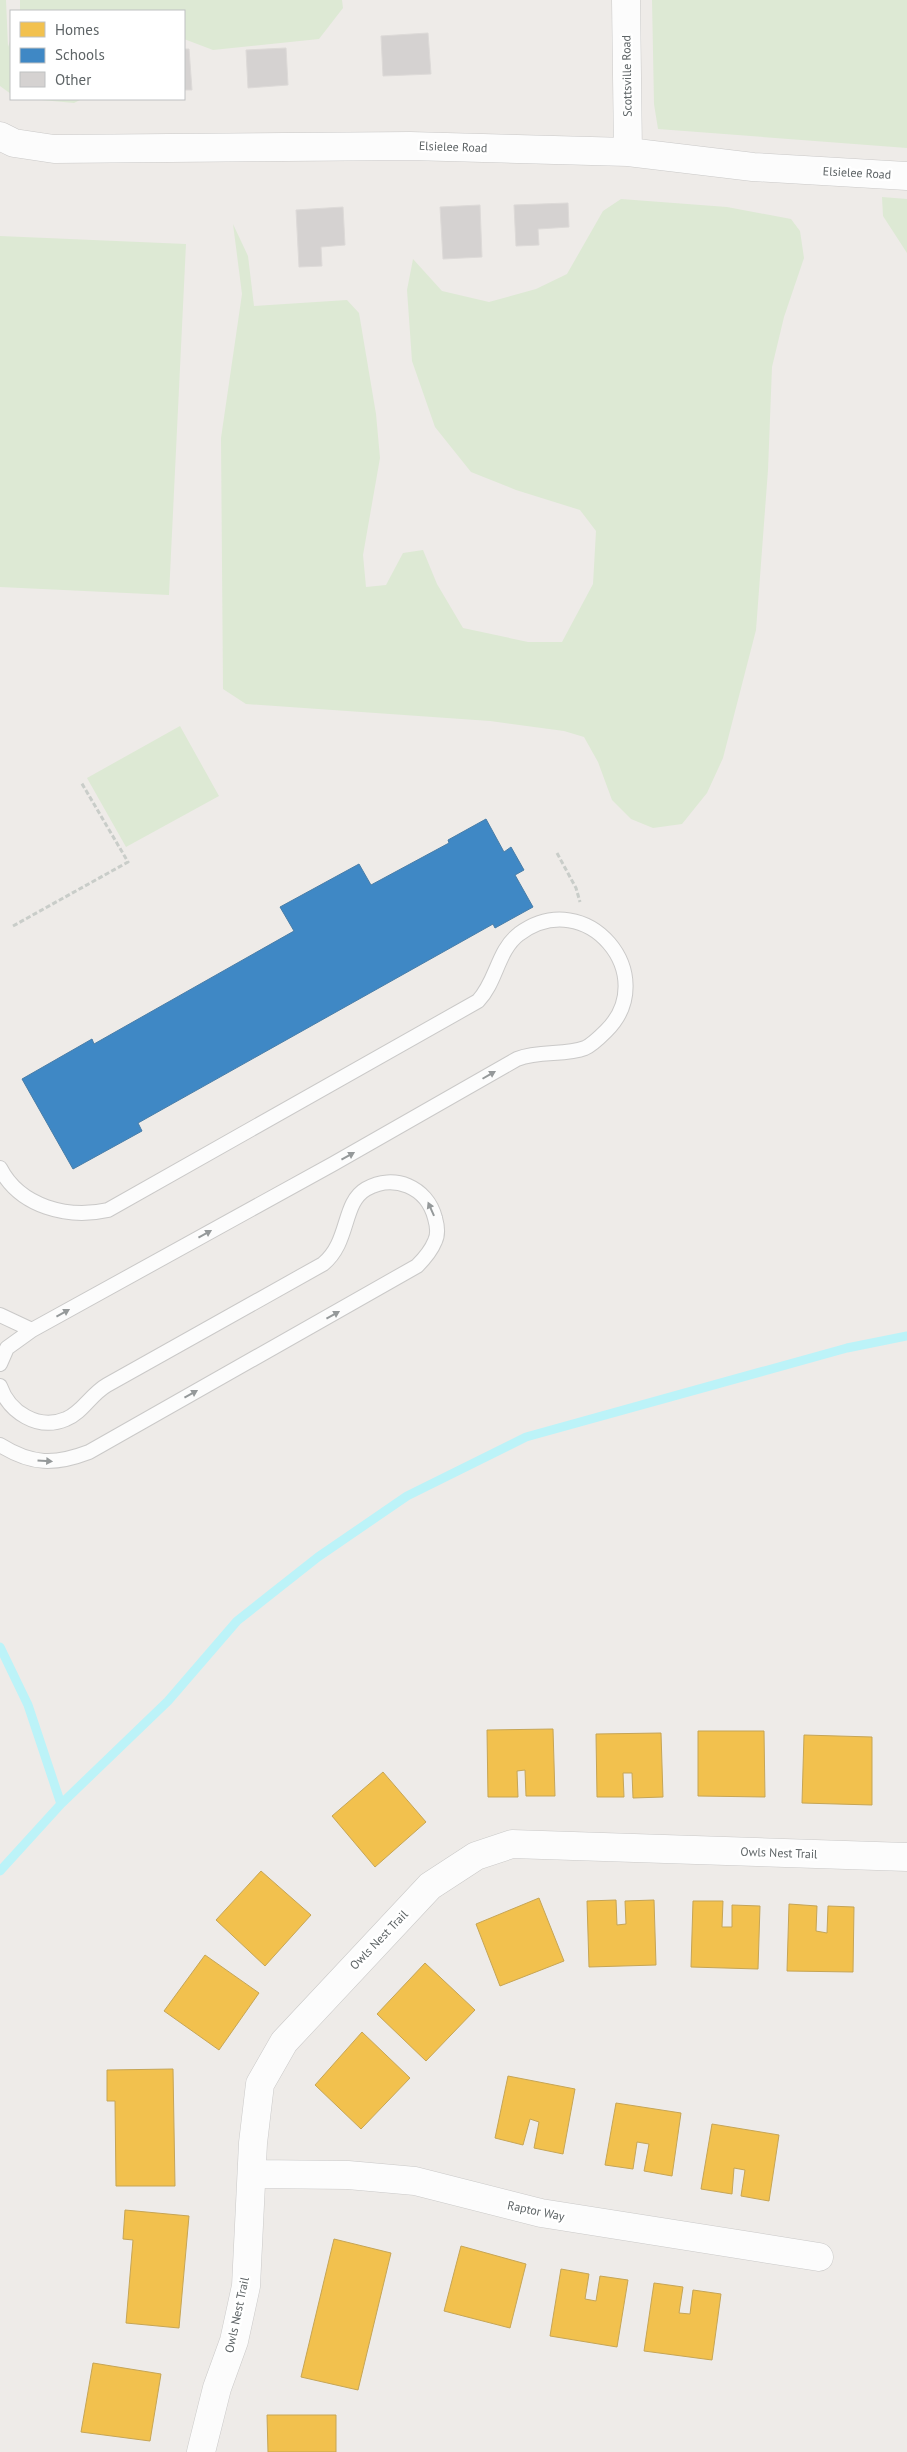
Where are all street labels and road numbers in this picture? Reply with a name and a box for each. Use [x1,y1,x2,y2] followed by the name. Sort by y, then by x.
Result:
[618,35,635,117] street label: Scottsville Road
[419,138,488,155] street label: Elsielee Road
[822,163,892,182] street label: Elsielee Road
[740,1844,818,1861] street label: Owls Nest Trail
[346,1906,411,1973] street label: Owls Nest Trail
[506,2197,566,2224] street label: Raptor Way
[221,2275,252,2354] street label: Owls Nest Trail

